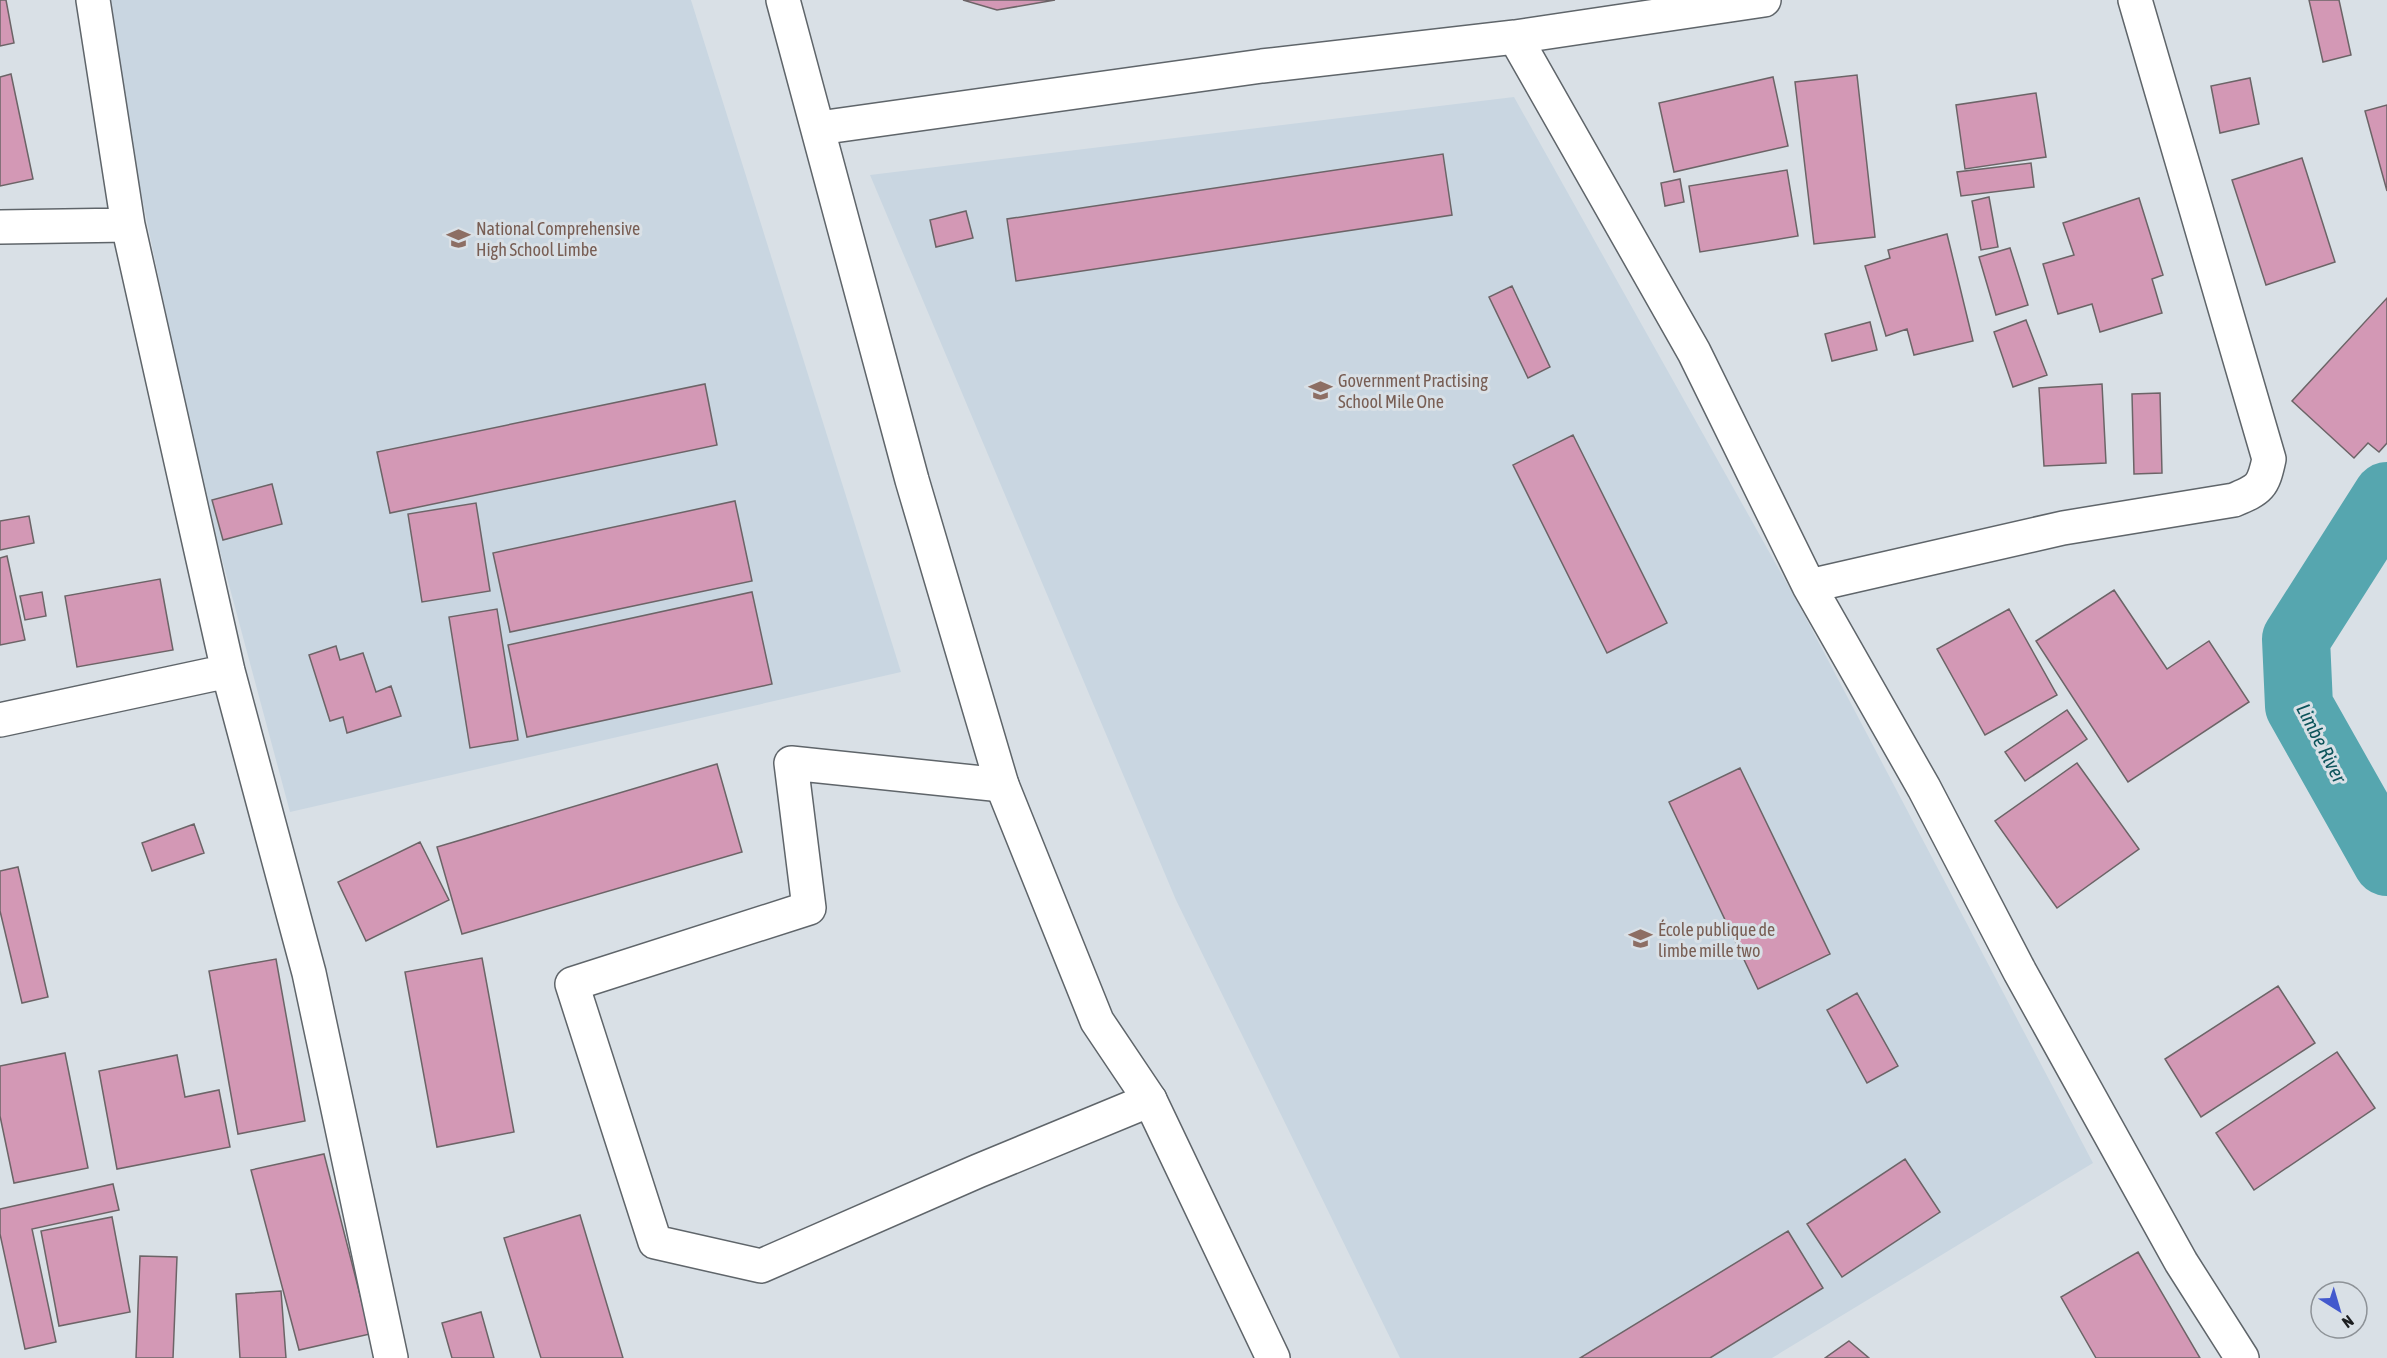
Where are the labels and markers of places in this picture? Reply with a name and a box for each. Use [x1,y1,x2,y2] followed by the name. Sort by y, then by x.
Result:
[476,218,640,260] place label: National Comprehensive High School Limbe
[445,225,471,251] school or university icon: National Comprehensive High School Limbe
[1338,370,1488,412] place label: Government Practising School Mile One
[1307,377,1333,403] school or university icon: Government Practising School Mile One
[1658,919,1775,961] place label: École publique de limbe mille two
[1627,926,1653,952] school or university icon: École publique de limbe mille two

